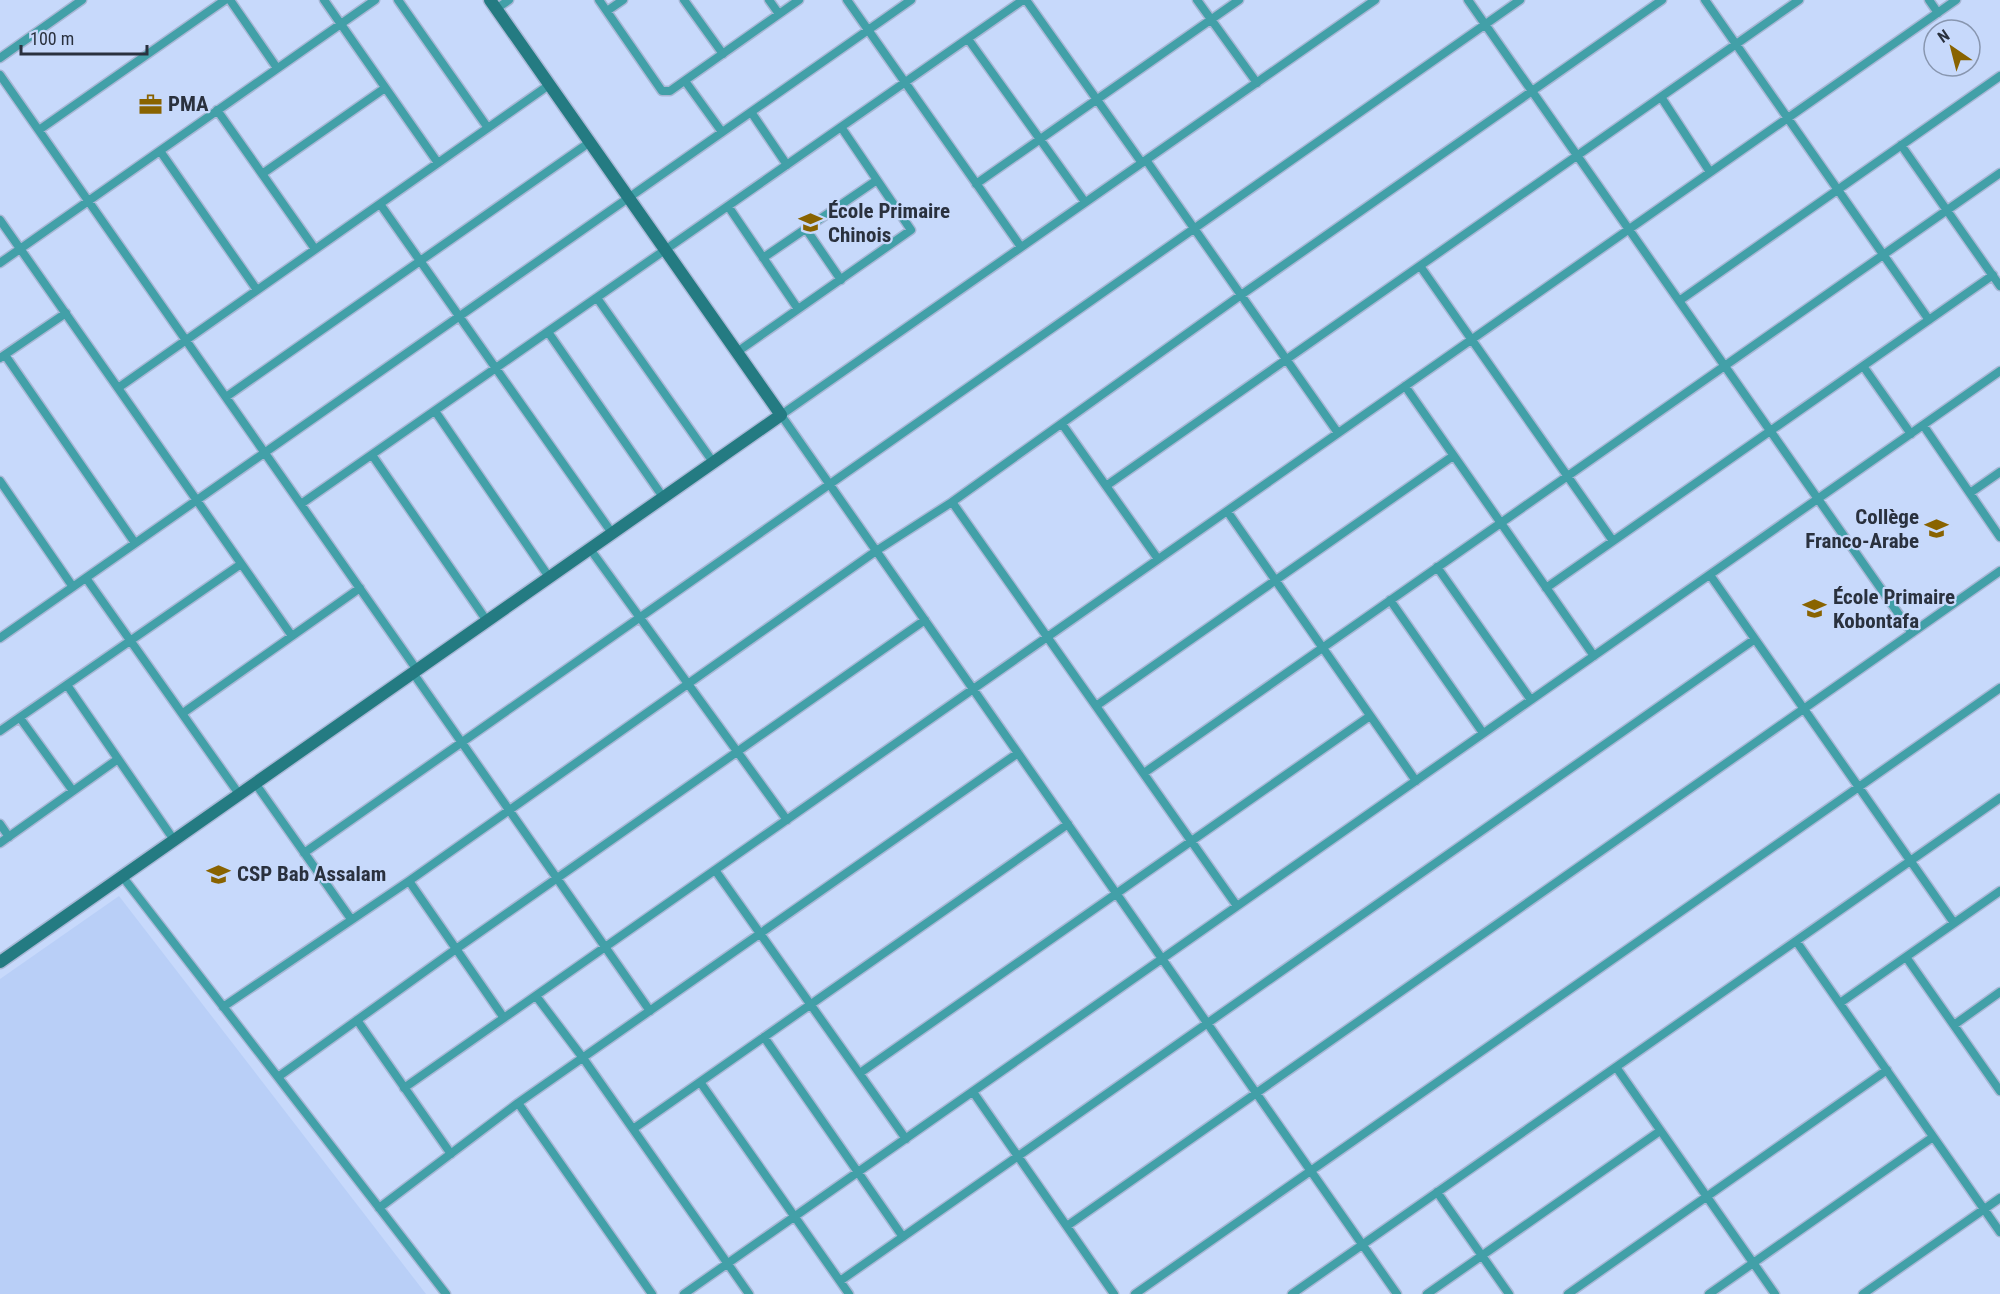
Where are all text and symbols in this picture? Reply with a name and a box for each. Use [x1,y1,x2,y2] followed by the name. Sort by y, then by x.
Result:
[21,18,147,56] scale bar
[1922,18,1982,78] north arrow
[1934,26,1953,47] text: N
[30,28,74,49] text: 100 m
[137,91,163,117] office icon: PMA
[168,92,209,116] place label: PMA
[828,199,950,247] place label: École Primaire Chinois
[797,210,823,236] school or university icon: École Primaire Chinois
[1805,505,1919,553] place label: Collège Franco-Arabe
[1924,516,1950,542] school or university icon: Collège Franco-Arabe
[1833,585,1955,633] place label: École Primaire Kobontafa
[1802,596,1828,622] school or university icon: École Primaire Kobontafa
[206,861,232,887] school or university icon: CSP Bab Assalam
[237,862,386,886] place label: CSP Bab Assalam

